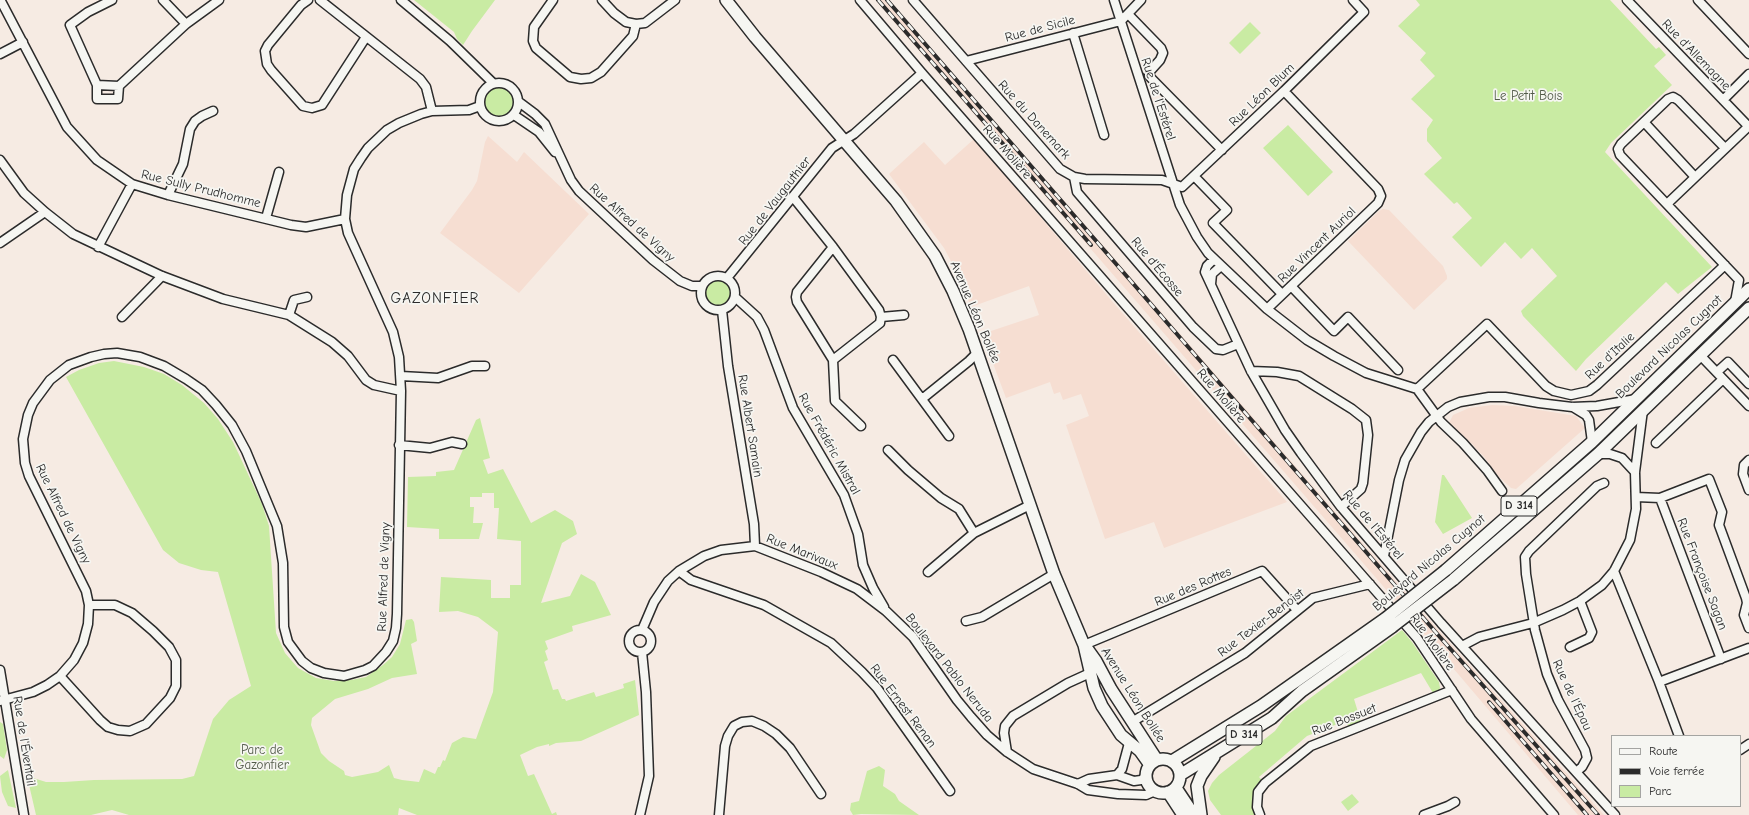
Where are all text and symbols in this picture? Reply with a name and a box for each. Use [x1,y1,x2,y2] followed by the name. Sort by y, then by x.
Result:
[1003,12,1077,46] street label: Rue de Sicile
[1658,16,1734,94] street label: Rue d'Allemagne
[1137,56,1179,142] street label: Rue de l'Estérel
[1226,60,1298,130] street label: Rue Léon Blum
[995,77,1073,163] street label: Rue du Danemark
[1494,88,1562,104] park label: Le Petit Bois
[979,122,1035,182] street label: Rue Molière
[736,154,814,248] street label: Rue de Vaugauthier
[140,167,262,211] street label: Rue Sully Prudhomme
[586,181,678,265] street label: Rue Alfred de Vigny
[1275,204,1359,286] street label: Rue Vincent Auriol
[1128,234,1186,300] street label: Rue d'Écosse
[947,259,1003,365] street label: Avenue Léon Bollée
[391,290,479,308] district label: GAZONFIER
[1613,292,1725,402] street label: Boulevard Nicolas Cugnot
[1582,329,1638,383] street label: Rue d'Italie
[1193,366,1249,426] street label: Rue Molière
[734,374,766,478] street label: Rue Albert Samain
[795,391,863,497] street label: Rue Frédéric Mistral
[32,461,94,567] street label: Rue Alfred de Vigny
[1339,487,1407,563] street label: Rue de l'Estérel
[1501,496,1537,516] road number: D 314
[1370,511,1488,615] street label: Boulevard Nicolas Cugnot
[1673,516,1731,632] street label: Rue Françoise Sagan
[374,522,394,632] street label: Rue Alfred de Vigny
[764,531,840,573] street label: Rue Marivaux
[1152,564,1234,610] street label: Rue des Rottes
[1215,586,1307,660] street label: Rue Texier-Benoist
[902,610,996,726] street label: Boulevard Pablo Neruda
[1406,610,1458,674] street label: Rue Molière
[1098,645,1168,745] street label: Avenue Léon Bollée
[1549,657,1595,733] street label: Rue de l'Épau
[866,661,940,751] street label: Rue Ernest Renan
[9,695,39,787] street label: Rue de l'Éventail
[1310,701,1378,739] street label: Rue Bossuet
[1226,725,1262,745] road number: D 314
[1611,735,1741,807] legend
[235,742,289,773] park label: Parc de Gazonfier
[1649,744,1678,758] text: Route
[1649,764,1704,778] text: Voie ferrée
[1649,784,1672,798] text: Parc

